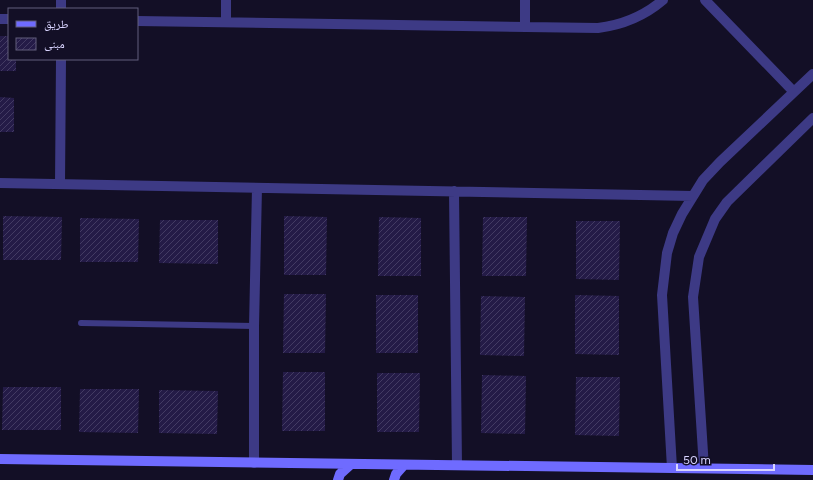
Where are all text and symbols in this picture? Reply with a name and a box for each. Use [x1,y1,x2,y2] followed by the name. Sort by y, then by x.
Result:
[8,8,138,60] legend
[44,17,69,31] text: طريق
[44,37,65,51] text: مبنى
[677,446,774,472] scale bar
[683,453,711,467] text: 50 m

